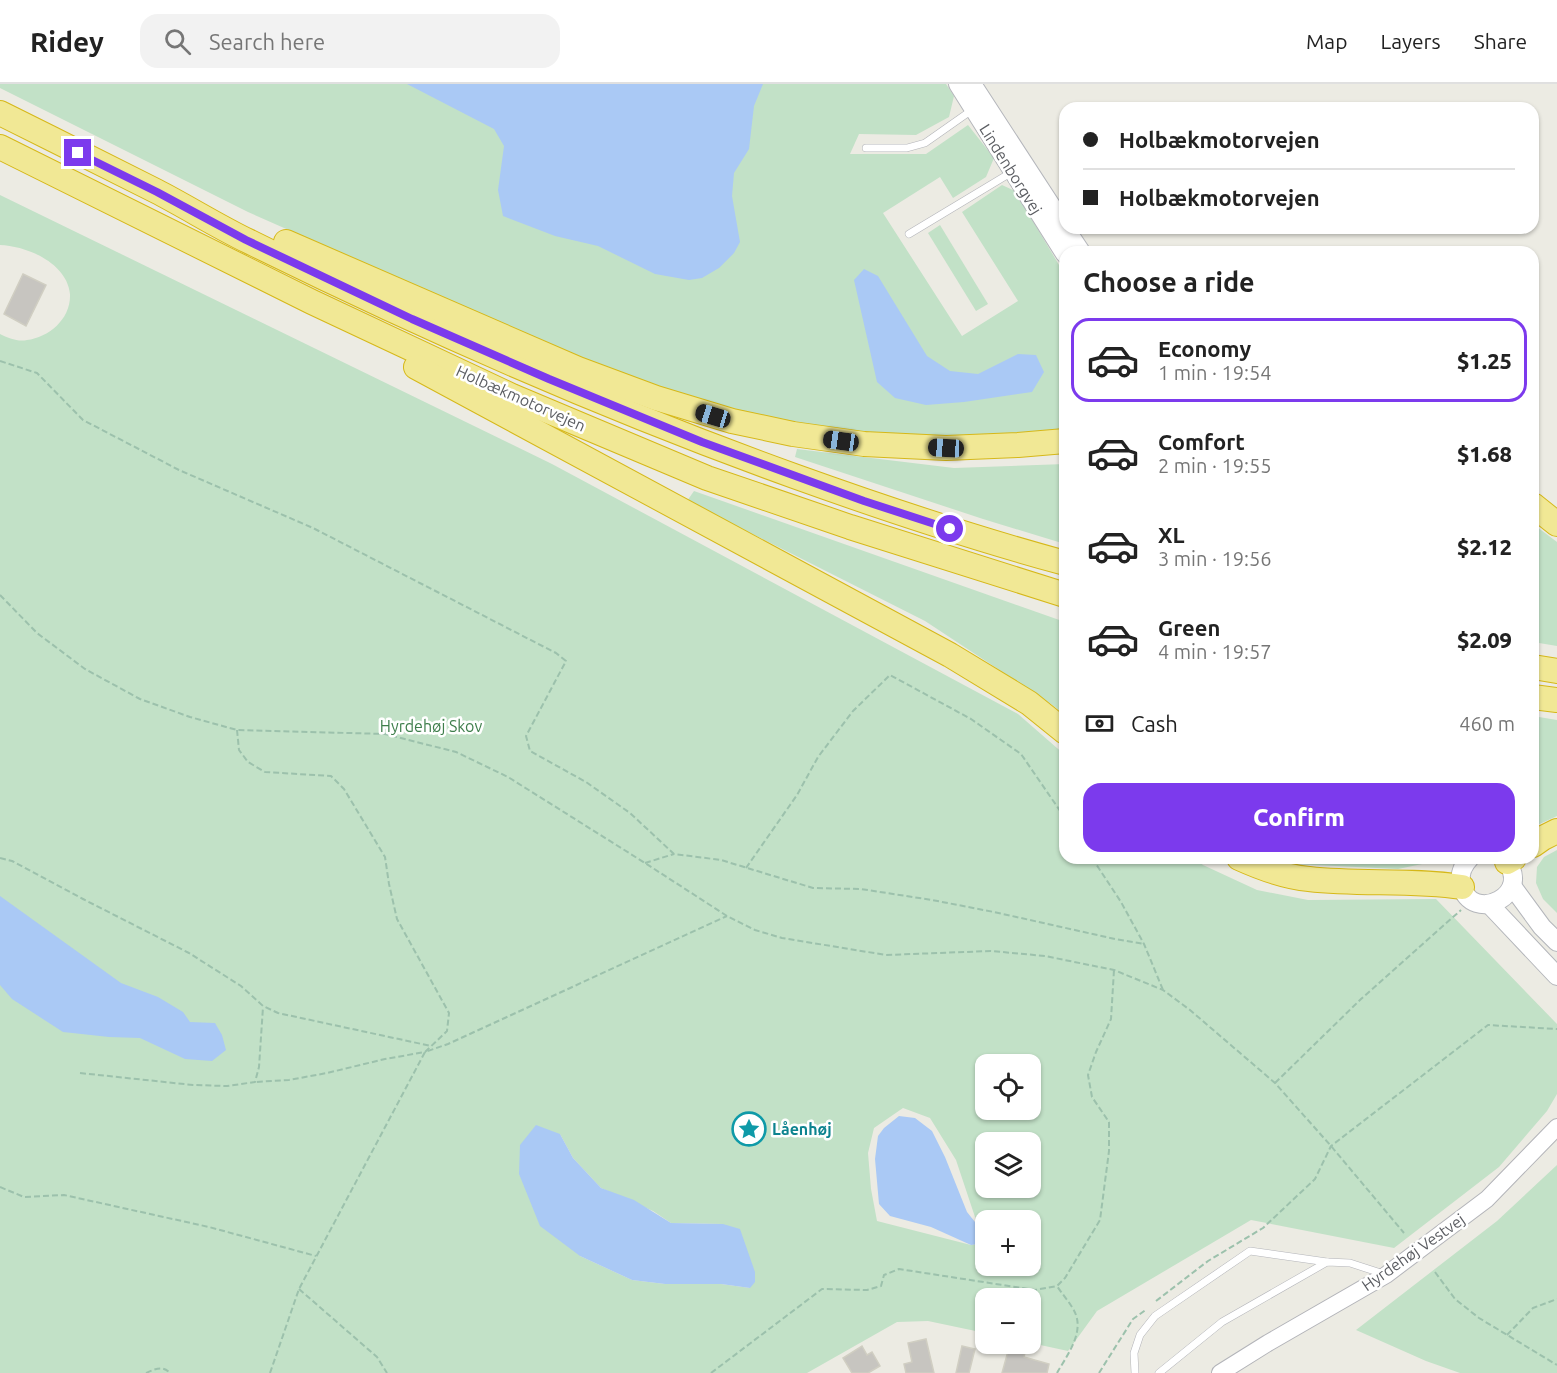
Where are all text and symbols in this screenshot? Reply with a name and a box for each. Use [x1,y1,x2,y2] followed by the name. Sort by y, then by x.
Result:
[140,14,560,68] search box
[161,25,194,58] icon: search
[30,26,104,57] text: Ridey
[209,29,325,54] text: Search here
[1306,29,1347,53] text: Map
[1380,29,1441,53] text: Layers
[1474,29,1527,53] text: Share
[976,121,1046,217] street label: Lindenborgvej
[1119,127,1320,152] text: Holbækmotorvejen
[64,139,91,166] route end
[1119,185,1320,210] text: Holbækmotorvejen
[1083,267,1255,297] text: Choose a ride
[1086,333,1140,387] icon: car
[1158,336,1251,361] text: Economy
[1457,348,1512,373] text: $1.25
[454,361,588,435] street label: Holbækmotorvejen
[1158,361,1272,384] text: 1 min · 19:54
[693,402,733,430] car
[1086,426,1140,480] icon: car
[1158,429,1245,454] text: Comfort
[822,430,860,452] car
[928,438,964,458] car
[1457,441,1512,466] text: $1.68
[1158,454,1272,477] text: 2 min · 19:55
[936,515,963,542] route start
[1086,519,1140,573] icon: car
[1158,522,1185,547] text: XL
[1457,534,1512,559] text: $2.12
[1158,547,1272,570] text: 3 min · 19:56
[1086,612,1140,666] icon: car
[1158,615,1220,640] text: Green
[1457,627,1512,652] text: $2.09
[1158,640,1272,663] text: 4 min · 19:57
[1083,707,1116,740] icon: cash
[1131,711,1178,736] text: Cash
[1459,712,1515,735] text: 460 m
[380,717,482,735] park label: Hyrdehøj Skov
[1083,783,1515,852] button: Confirm
[975,1054,1041,1354] map controls
[975,1054,1041,1120] button: locate
[731,1111,767,1147] place icon: Låenhøj
[772,1120,832,1138] place label: Låenhøj
[975,1132,1041,1198] button: layers
[975,1210,1041,1276] button: +
[1358,1210,1468,1294] street label: Hyrdehøj Vestvej
[975,1288,1041,1354] button: −

